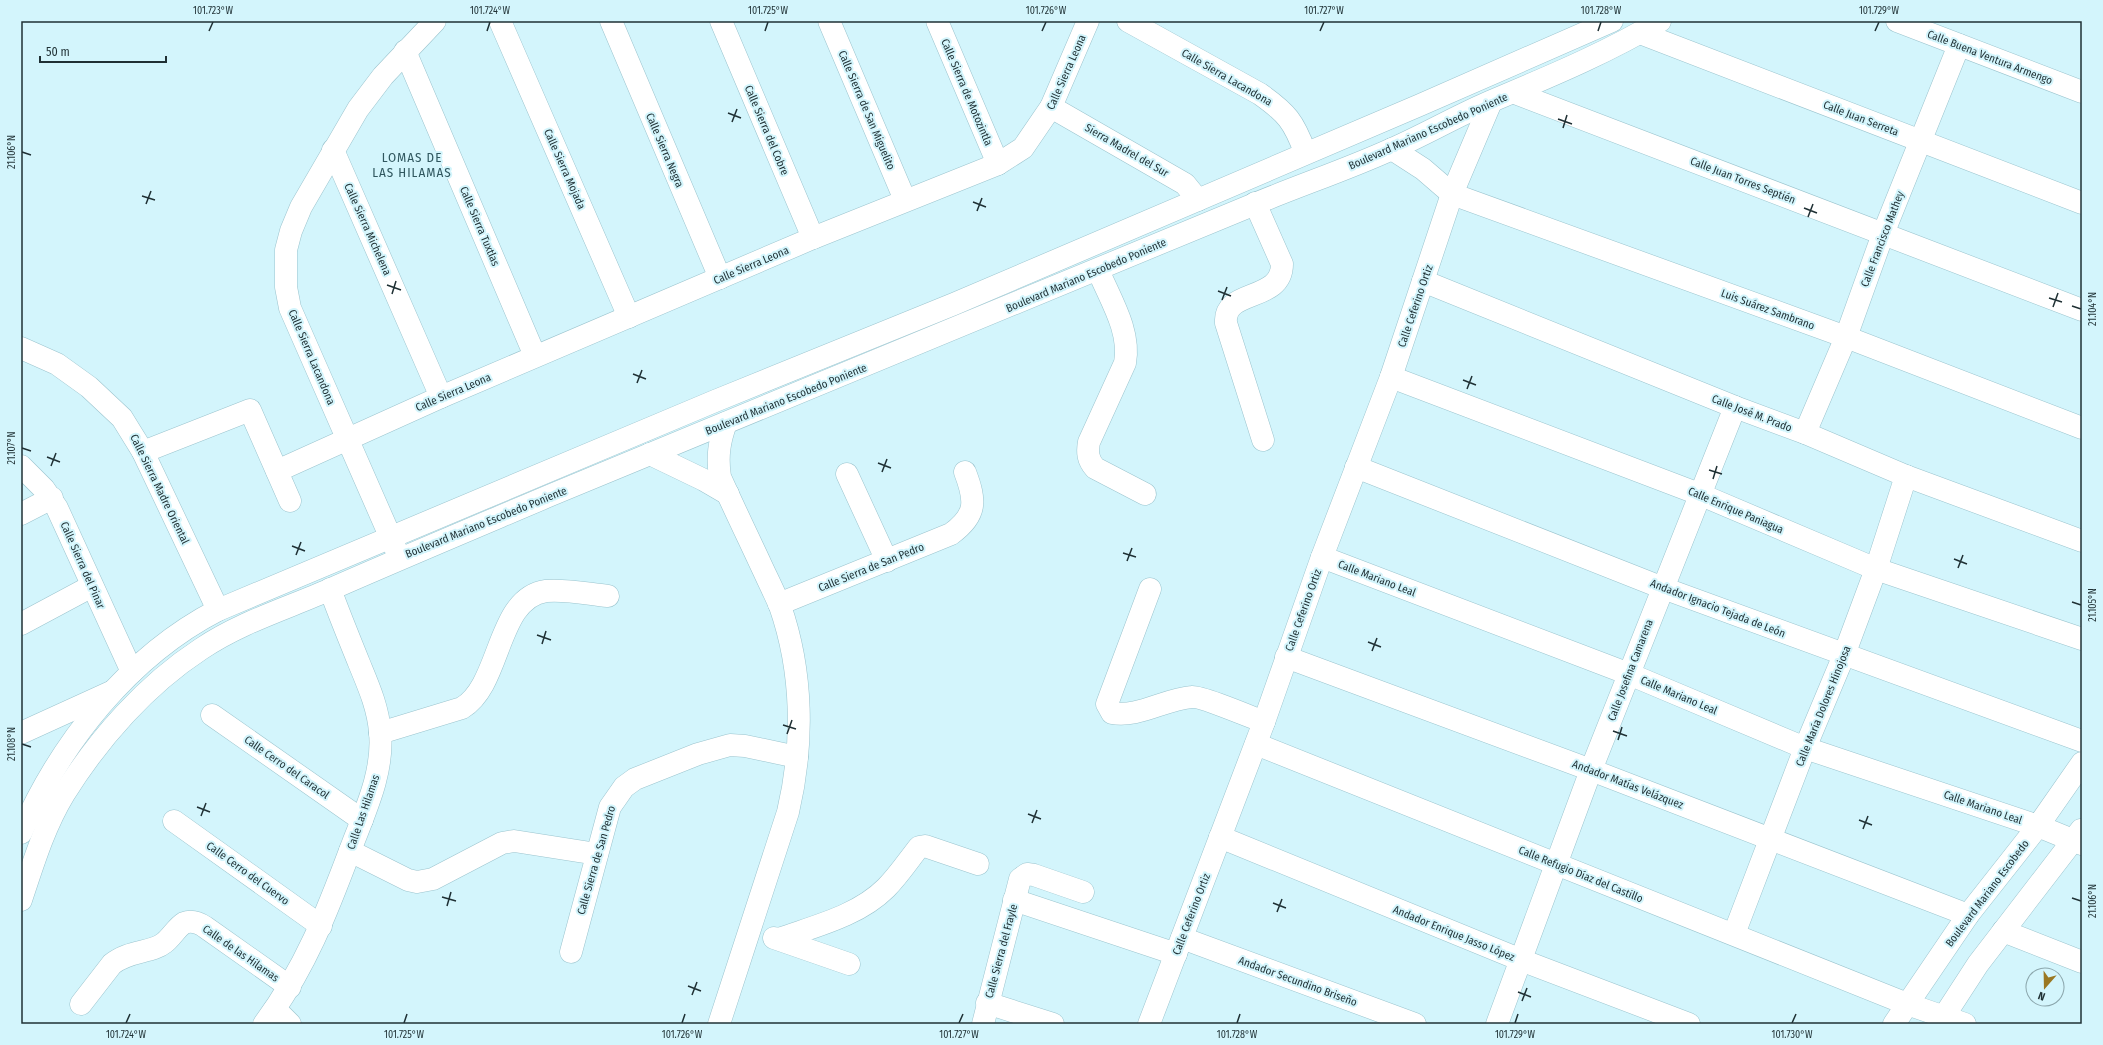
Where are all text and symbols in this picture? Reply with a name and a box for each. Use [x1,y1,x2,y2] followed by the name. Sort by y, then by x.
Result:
[193,5,233,17] text: 101.723°W
[470,5,511,17] text: 101.724°W
[748,5,788,17] text: 101.725°W
[1026,5,1067,17] text: 101.726°W
[1304,5,1344,17] text: 101.727°W
[1581,5,1622,17] text: 101.728°W
[1859,5,1900,17] text: 101.729°W
[1925,28,2054,87] street label: Calle Buena Ventura Armengo
[1044,33,1089,112] street label: Calle Sierra Leona
[938,37,995,148] street label: Calle Sierra de Motozintla
[40,38,166,64] scale bar
[46,45,70,59] text: 50 m
[1179,46,1274,109] street label: Calle Sierra Lacandona
[835,49,898,172] street label: Calle Sierra de San Miguelito
[742,83,791,177] street label: Calle Sierra del Cobre
[1347,90,1510,173] street label: Boulevard Mariano Escobedo Poniente
[1821,98,1900,139] street label: Calle Juan Serreta
[643,111,686,189] street label: Calle Sierra Negra
[1083,121,1171,180] street label: Sierra Madrel del Sur
[541,127,588,211] street label: Calle Sierra Mojada
[6,135,18,169] text: 21.106°N
[372,150,452,180] district label: LOMAS DE LAS HILAMAS
[1688,154,1797,207] street label: Calle Juan Torres Septién
[341,181,394,277] street label: Calle Sierra Michelena
[457,184,502,268] street label: Calle Sierra Tuxtlas
[1858,189,1907,289] street label: Calle Francisco Mathey
[1004,236,1168,315] street label: Boulevard Mariano Escobedo Poniente
[712,244,791,287] street label: Calle Sierra Leona
[1395,263,1436,349] street label: Calle Ceferino Ortiz
[1719,287,1817,333] street label: Luis Suárez Sambrano
[2087,292,2099,326] text: 21.104°N
[286,308,338,407] street label: Calle Sierra Lacandona
[704,361,869,438] street label: Boulevard Mariano Escobedo Poniente
[414,371,493,414] street label: Calle Sierra Leona
[1710,392,1794,435] street label: Calle José M. Prado
[6,431,18,465] text: 21.107°N
[127,432,192,546] street label: Calle Sierra Madre Oriental
[404,484,569,561] street label: Boulevard Mariano Escobedo Poniente
[1686,484,1785,536] street label: Calle Enrique Paniagua
[58,520,108,611] street label: Calle Sierra del Pinar
[816,540,926,595] street label: Calle Sierra de San Pedro
[1336,558,1418,599] street label: Calle Mariano Leal
[1283,567,1325,653] street label: Calle Ceferino Ortiz
[1648,577,1787,640] street label: Andador Ignacio Tejada de León
[2087,588,2099,622] text: 21.105°N
[1605,618,1656,723] street label: Calle Josefina Camarena
[1793,644,1854,768] street label: Calle María Dolores Hinojosa
[1638,673,1719,718] street label: Calle Mariano Leal
[6,727,18,761] text: 21.108°N
[242,733,332,802] street label: Calle Cerro del Caracol
[1571,757,1686,812] street label: Andador Matías Velázquez
[345,773,382,851] street label: Calle Las Hilamas
[1942,788,2024,827] street label: Calle Mariano Leal
[575,804,618,916] street label: Calle Sierra de San Pedro
[1943,837,2032,949] street label: Boulevard Mariano Escobedo
[204,839,292,908] street label: Calle Cerro del Cuervo
[1517,844,1645,905] street label: Calle Refugio Díaz del Castillo
[1170,871,1213,957] street label: Calle Ceferino Ortiz
[2087,884,2099,918] text: 21.106°N
[983,903,1020,1000] street label: Calle Sierra del Frayle
[1391,903,1517,964] street label: Andador Enrique Jasso López
[200,922,282,985] street label: Calle de las Hilamas
[1237,954,1359,1009] street label: Andador Secundino Briseño
[2025,967,2065,1007] north arrow
[2036,989,2047,1003] text: N
[106,1029,147,1041] text: 101.724°W
[384,1029,424,1041] text: 101.725°W
[662,1029,703,1041] text: 101.726°W
[939,1029,979,1041] text: 101.727°W
[1217,1029,1258,1041] text: 101.728°W
[1495,1029,1536,1041] text: 101.729°W
[1772,1029,1813,1041] text: 101.730°W

